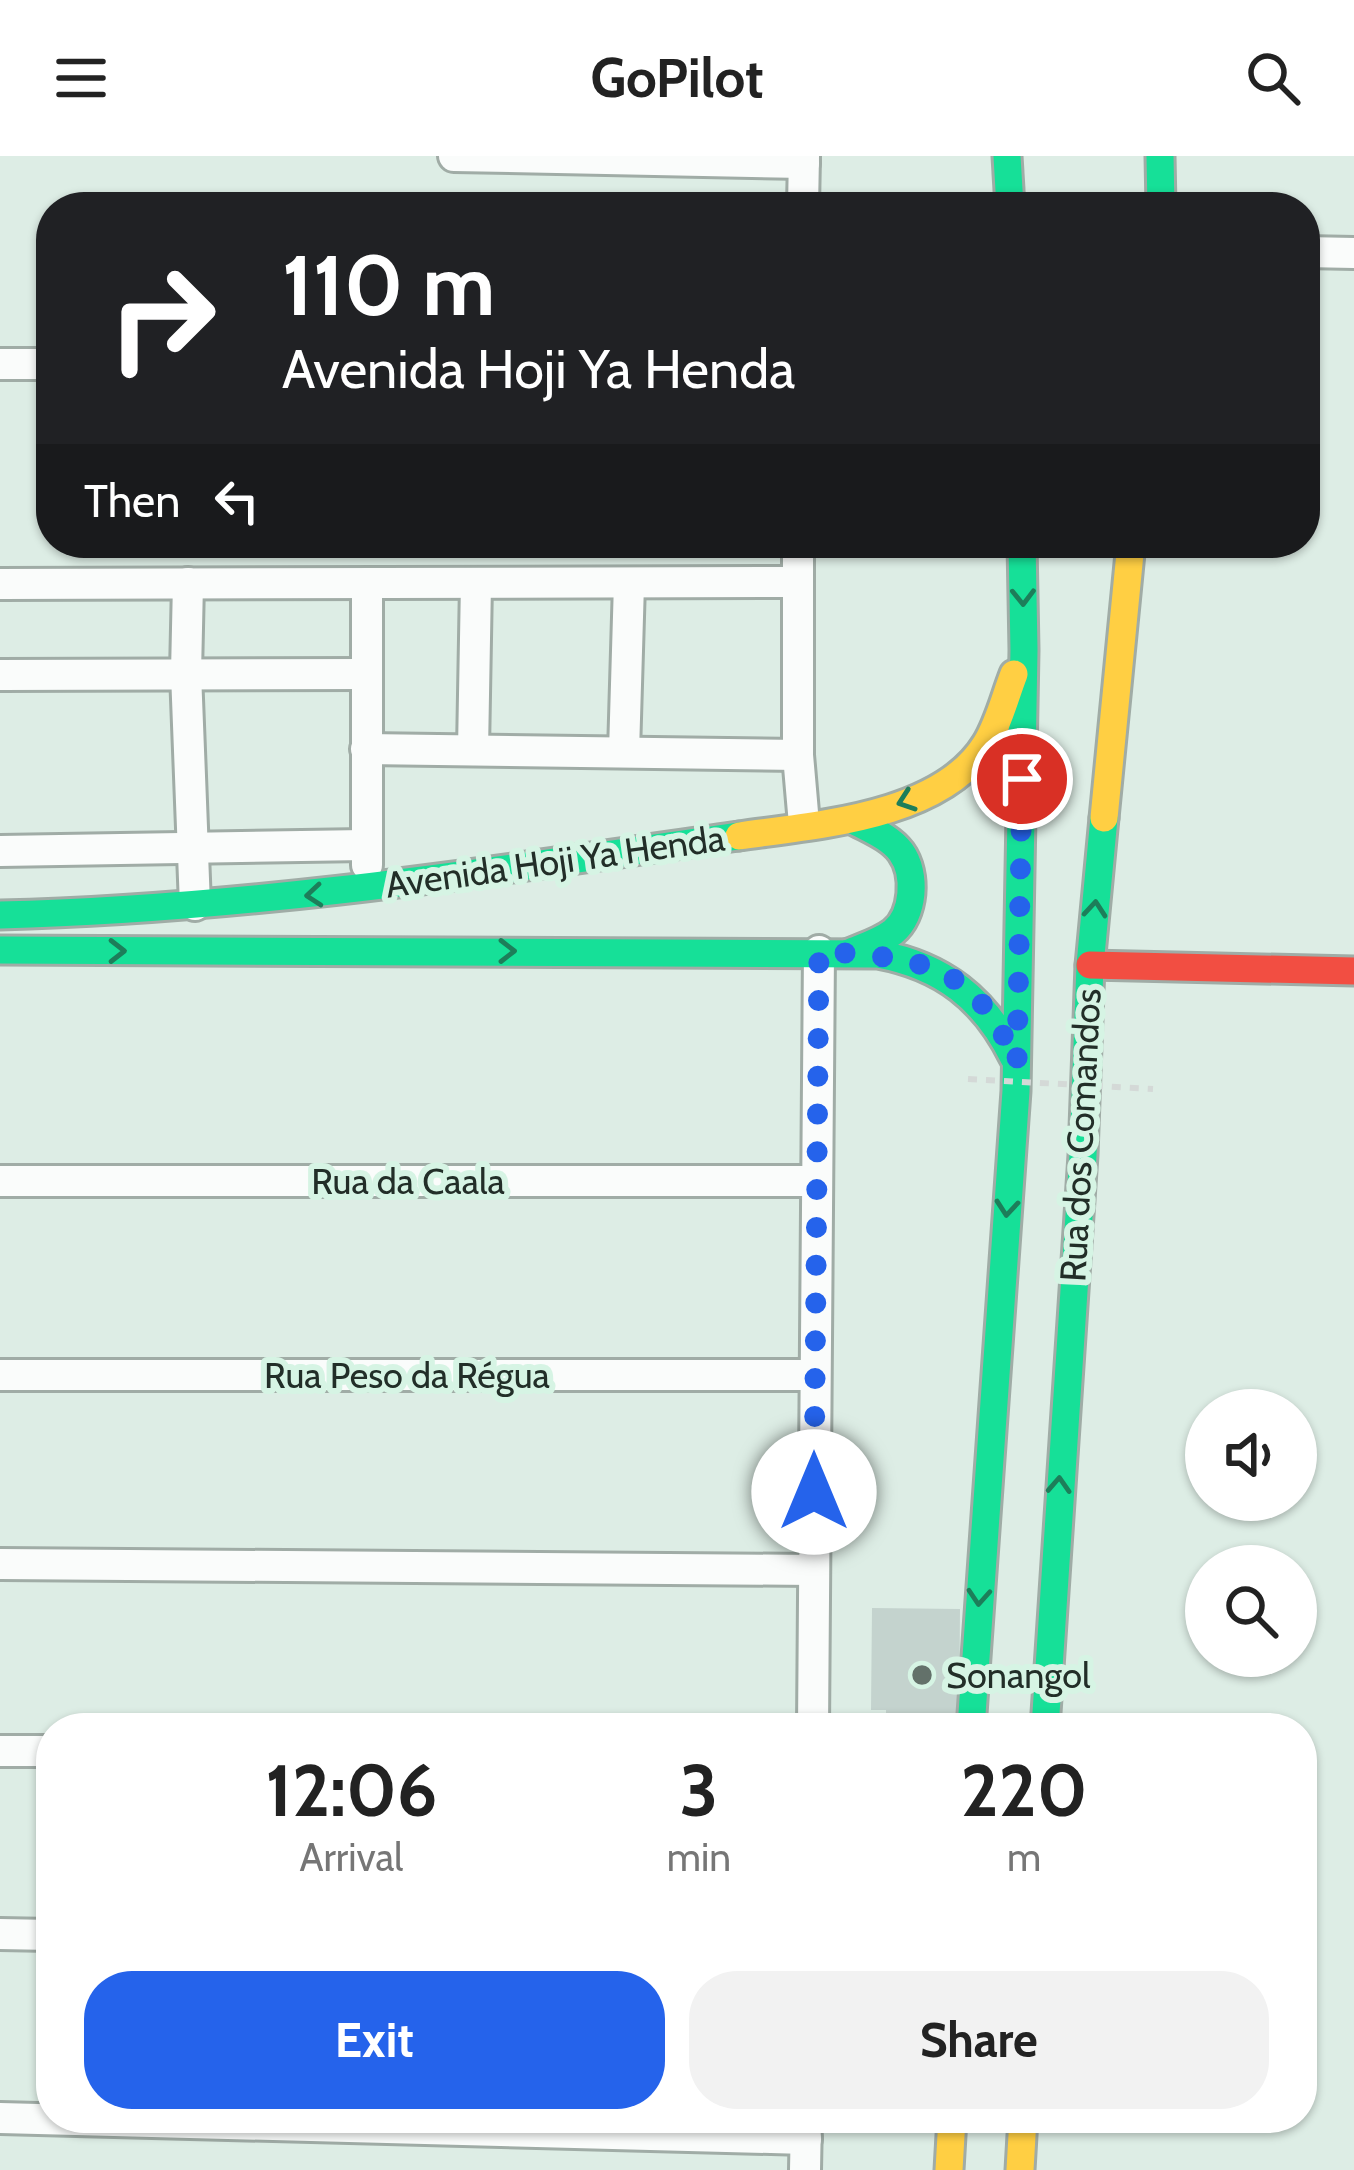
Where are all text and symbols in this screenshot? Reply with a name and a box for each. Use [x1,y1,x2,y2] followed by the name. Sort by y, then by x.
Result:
[48,45,114,111] icon: menu
[590,45,764,111] text: GoPilot
[1240,45,1306,111] icon: search
[282,234,495,336] text: 110 m
[84,240,240,396] icon: right
[282,336,795,402] text: Avenida Hoji Ya Henda
[204,468,270,534] icon: left
[84,474,180,528] text: Then
[1009,588,1035,607] one-way arrow
[971,728,1073,830] pin
[989,746,1055,812] icon: arrive
[897,787,918,811] one-way arrow
[383,815,727,907] street label: Avenida Hoji Ya Henda
[304,882,323,907] one-way arrow
[1082,899,1107,918] one-way arrow
[109,938,127,964] one-way arrow
[499,938,517,964] one-way arrow
[1050,987,1110,1283] street label: Rua dos Comandos
[311,1159,505,1203] street label: Rua da Caala
[995,1199,1020,1218] one-way arrow
[264,1353,550,1397] street label: Rua Peso da Régua
[1185,1389,1317,1677] map controls
[1185,1389,1317,1521] button: sound
[751,1429,877,1555] position arrow
[1046,1475,1072,1494] one-way arrow
[1185,1545,1317,1677] button: search
[966,1588,992,1607] one-way arrow
[946,1653,1091,1697] place label: Sonangol
[909,1662,935,1688] marker: Sonangol
[265,1747,437,1834] text: 12:06
[680,1747,718,1834] text: 3
[961,1747,1088,1834] text: 220
[299,1833,403,1881] text: Arrival
[667,1833,731,1881] text: min
[1007,1833,1041,1881] text: m
[84,1971,665,2109] button: Exit
[689,1971,1269,2109] button: Share

